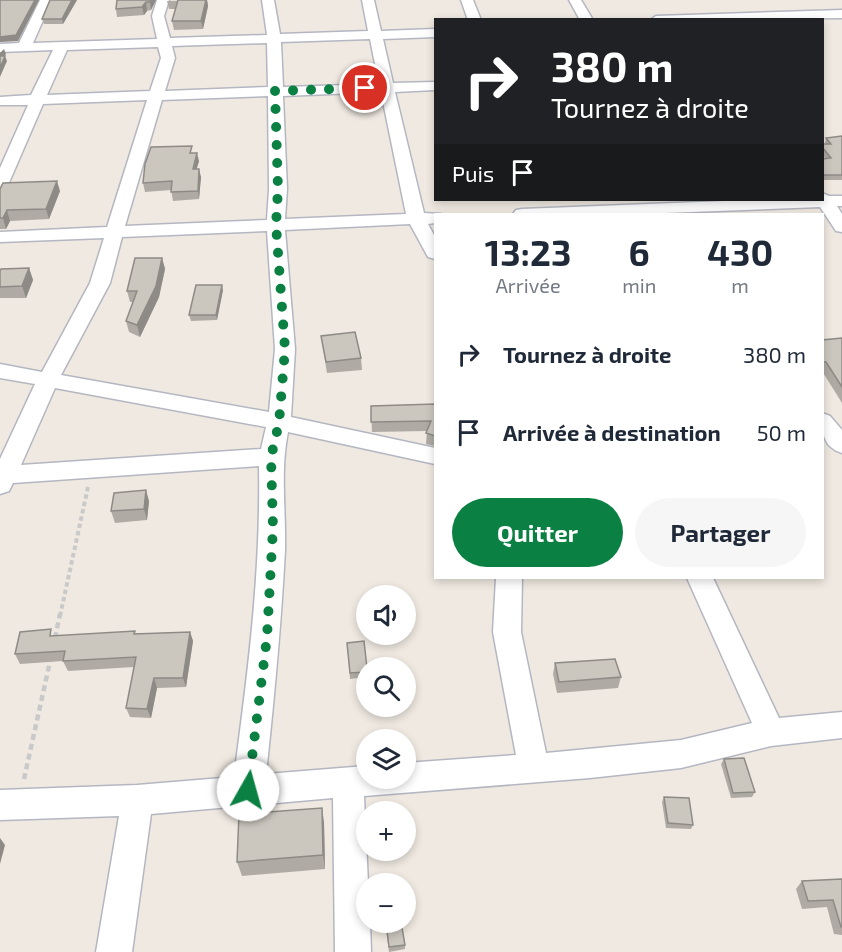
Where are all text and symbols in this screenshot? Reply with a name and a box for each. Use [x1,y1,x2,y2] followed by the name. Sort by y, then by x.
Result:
[551,40,674,90] text: 380 m
[452,42,530,120] icon: right
[339,62,390,113] pin
[348,71,381,104] icon: arrive
[551,91,749,123] text: Tournez à droite
[506,156,539,189] icon: arrive
[452,160,494,186] text: Puis
[485,230,571,273] text: 13:23
[629,230,650,273] text: 6
[707,230,773,273] text: 430
[495,273,561,297] text: Arrivée
[622,273,656,297] text: min
[731,273,749,297] text: m
[452,338,485,371] icon: right
[503,341,672,367] text: Tournez à droite
[743,341,806,367] text: 380 m
[452,416,485,449] icon: arrive
[503,419,721,445] text: Arrivée à destination
[757,419,806,445] text: 50 m
[452,498,623,567] button: Quitter
[635,498,806,567] button: Partager
[356,585,416,933] map controls
[356,585,416,645] button: sound
[356,657,416,717] button: search
[356,729,416,789] button: layers
[216,758,280,822] position arrow
[356,801,416,861] button: +
[356,873,416,933] button: −

